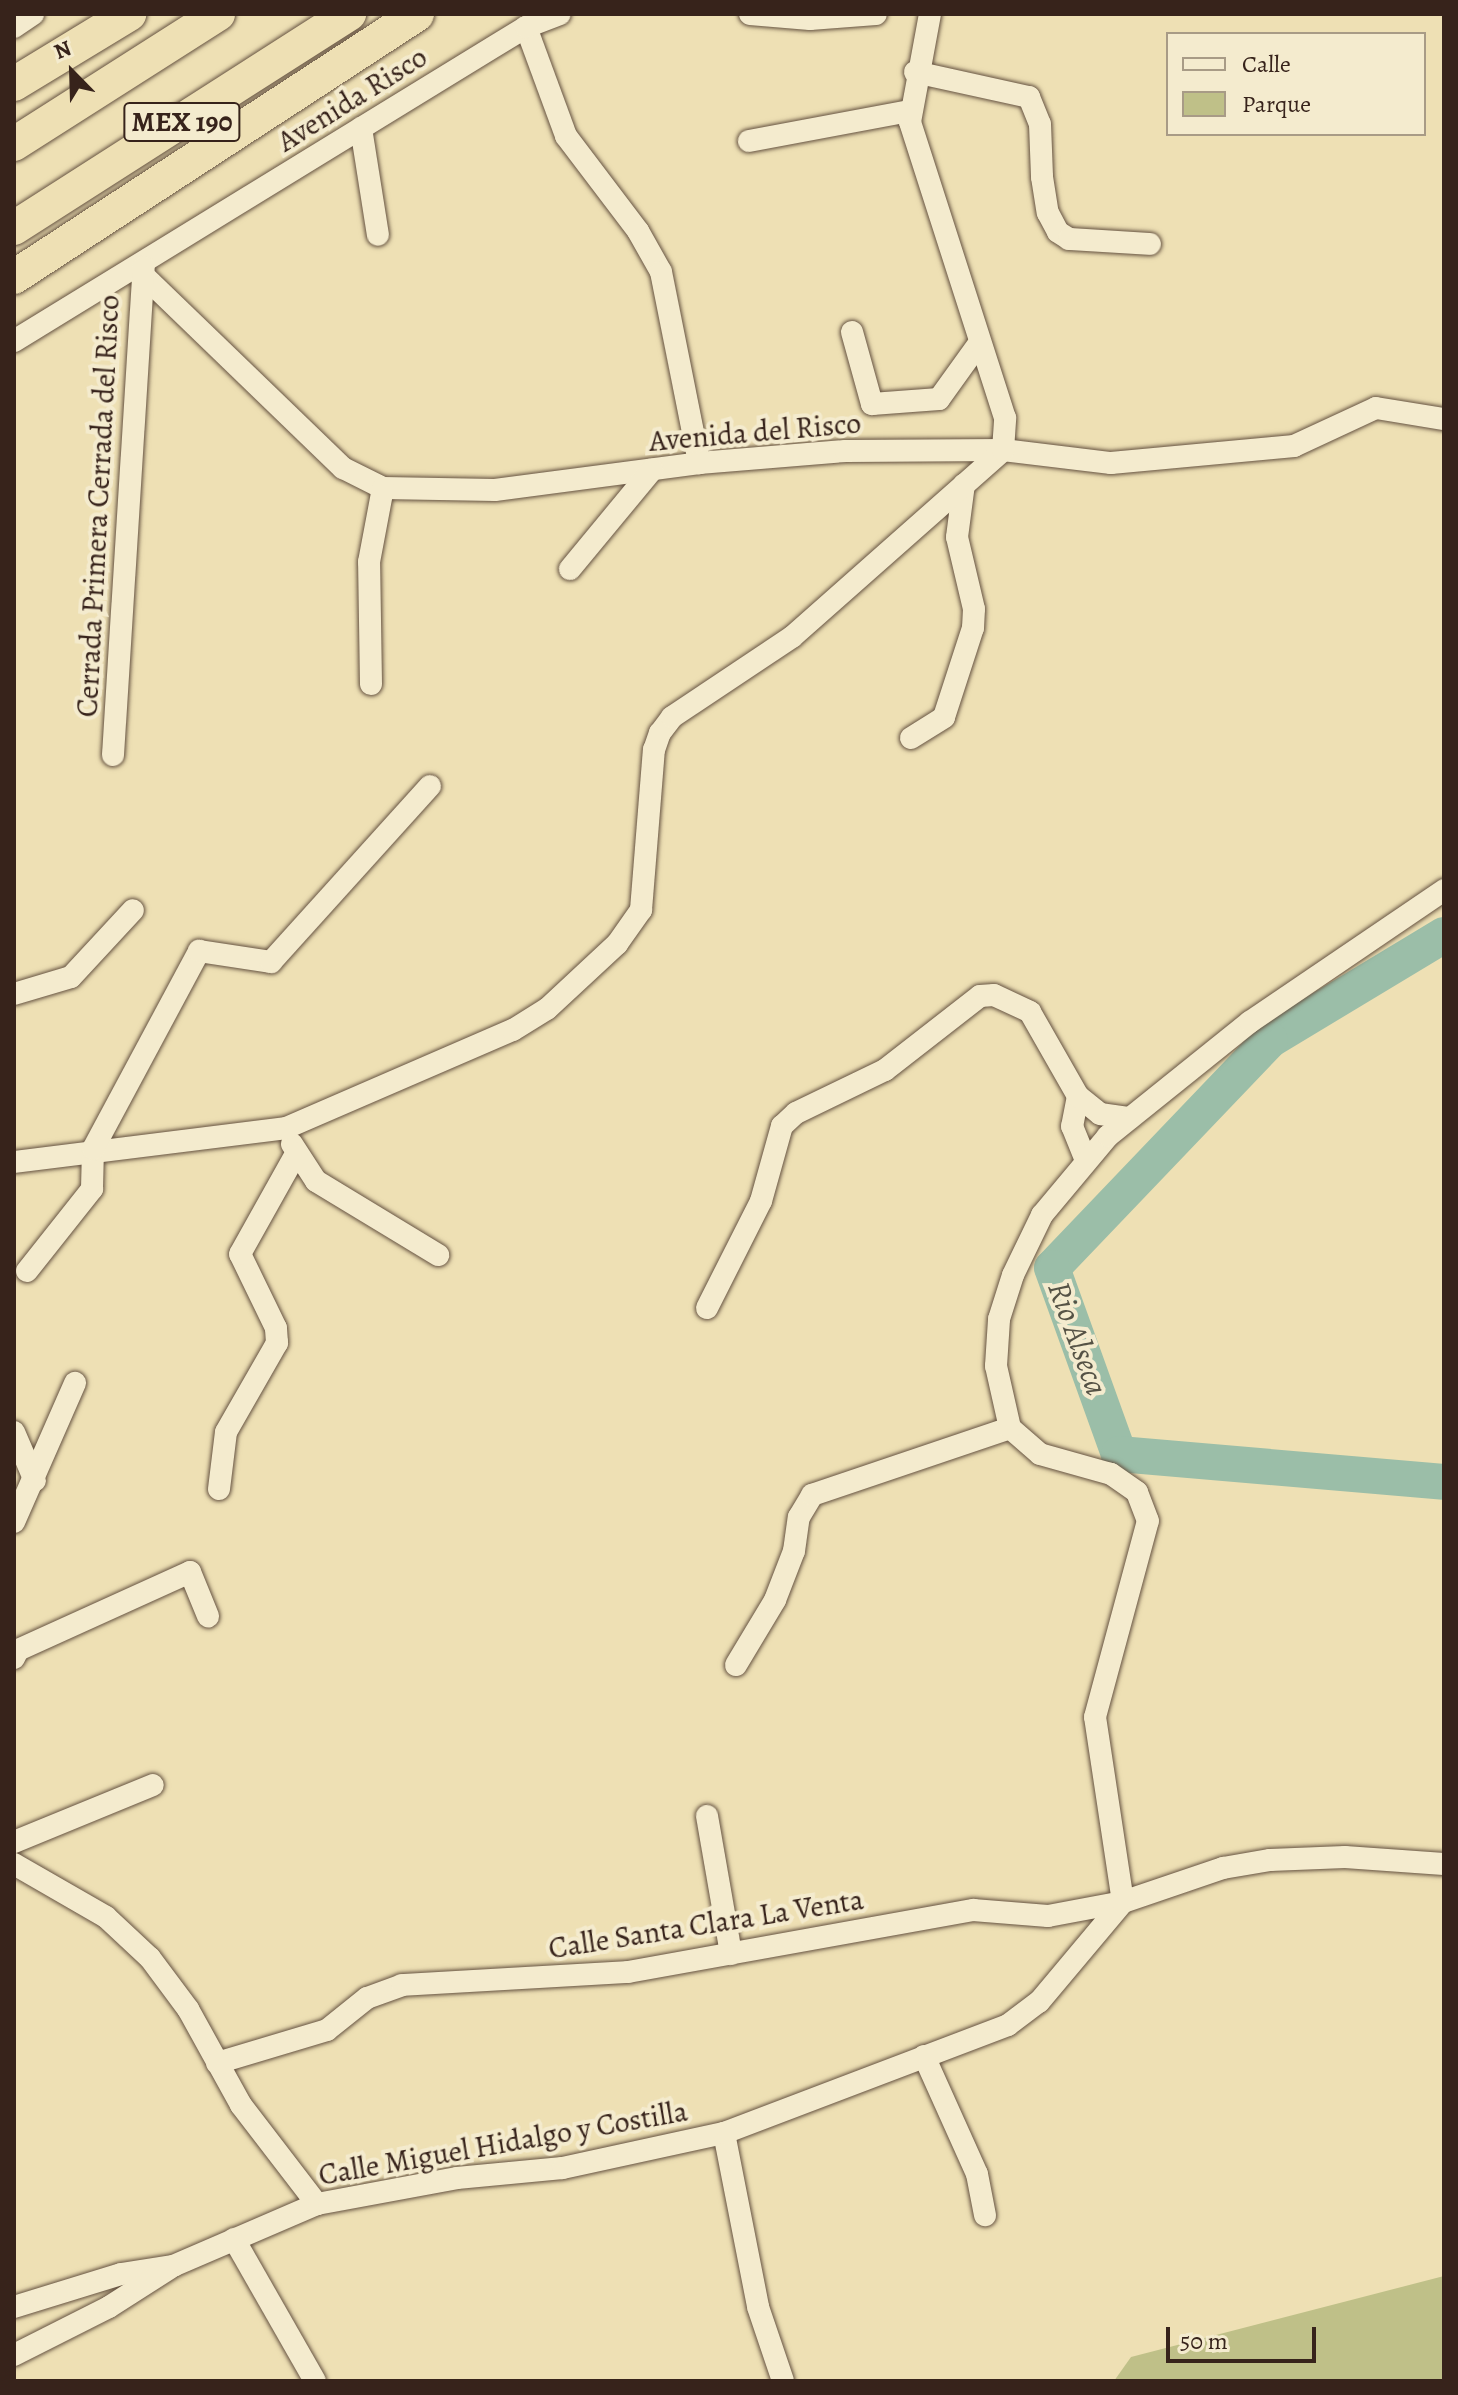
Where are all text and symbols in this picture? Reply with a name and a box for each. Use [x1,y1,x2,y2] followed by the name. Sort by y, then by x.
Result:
[32,32,112,112] north arrow
[1166,32,1426,136] legend
[49,33,76,67] text: N
[270,39,434,159] street label: Avenida Risco
[1242,48,1291,80] text: Calle
[1242,88,1311,120] text: Parque
[122,98,242,146] road number: MEX 190
[69,294,127,718] street label: Cerrada Primera Cerrada del Risco
[647,405,863,459] street label: Avenida del Risco
[1040,1276,1116,1400] water label: Rio Alseca
[546,1881,866,1967] street label: Calle Santa Clara La Venta
[316,2093,690,2193] street label: Calle Miguel Hidalgo y Costilla
[1170,2311,1320,2361] scale bar
[1180,2325,1228,2357] text: 50 m

